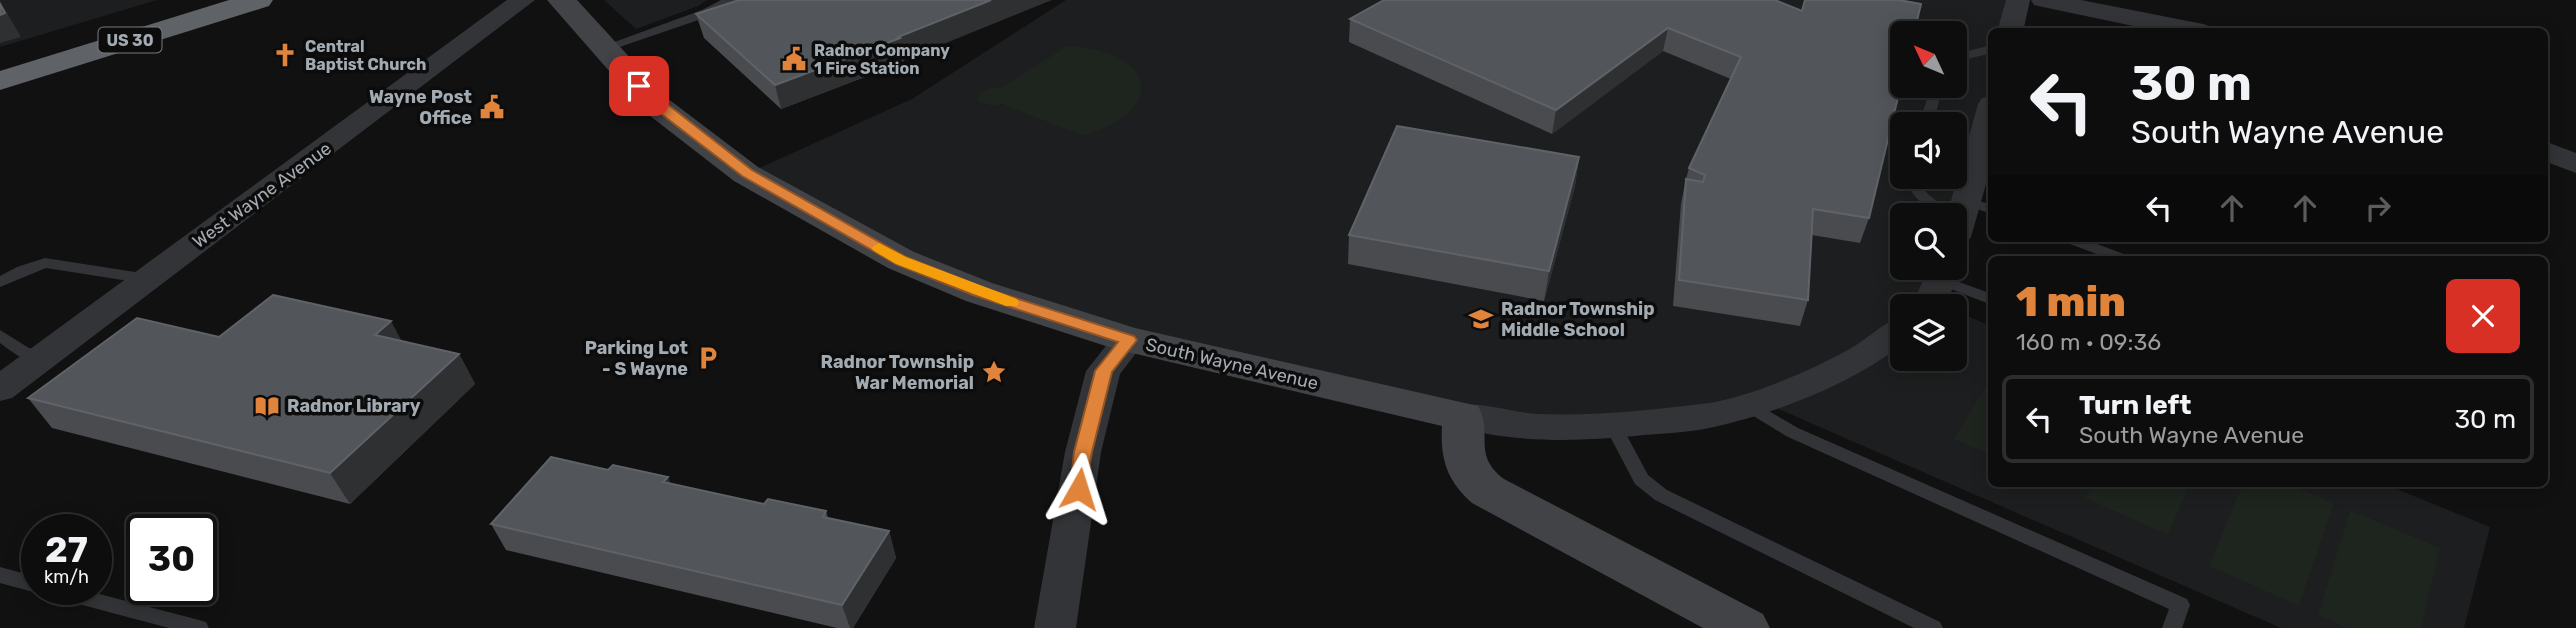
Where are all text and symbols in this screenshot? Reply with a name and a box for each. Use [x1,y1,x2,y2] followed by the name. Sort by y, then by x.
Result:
[1890,21,1967,98] north arrow
[1890,21,1967,371] map controls
[99,28,162,52] road number: US 30
[305,37,426,74] place label: Central Baptist Church
[271,41,299,69] church icon: Central Baptist Church
[814,41,950,78] place label: Radnor Company 1 Fire Station
[780,45,808,73] public building icon: Radnor Company 1 Fire Station
[2131,54,2252,112] text: 30 m
[609,56,669,116] pin
[2016,56,2107,147] icon: left
[620,67,658,105] icon: arrive
[369,86,472,129] place label: Wayne Post Office
[478,93,506,121] public building icon: Wayne Post Office
[1890,112,1967,189] button: sound
[2131,113,2444,151] text: South Wayne Avenue
[188,137,336,253] street label: West Wayne Avenue
[2140,189,2178,227] icon: left
[2213,189,2251,227] icon: ahead
[2286,189,2324,227] icon: ahead
[2359,189,2397,227] icon: right
[1890,203,1967,280] button: search
[2016,277,2126,327] text: 1 min
[2446,279,2520,353] button: close
[1890,294,1967,371] button: layers
[1501,298,1655,341] place label: Radnor Township Middle School
[1467,305,1495,333] school or university icon: Radnor Township Middle School
[2016,328,2161,356] text: 160 m · 09:36
[1144,333,1320,395] street label: South Wayne Avenue
[585,337,688,380] place label: Parking Lot - S Wayne
[694,344,722,372] parking icon: Parking Lot - S Wayne
[820,351,974,394] place label: Radnor Township War Memorial
[980,358,1008,386] place icon: Radnor Township War Memorial
[2079,390,2191,421] text: Turn left
[253,392,281,420] library icon: Radnor Library
[287,395,421,417] place label: Radnor Library
[2020,400,2058,438] icon: left
[2454,404,2516,435] text: 30 m
[2079,421,2304,449] text: South Wayne Avenue
[1042,452,1116,526] position arrow
[126,514,217,605] speed limit sign: 30
[45,529,88,571] text: 27
[44,566,89,588] text: km/h

